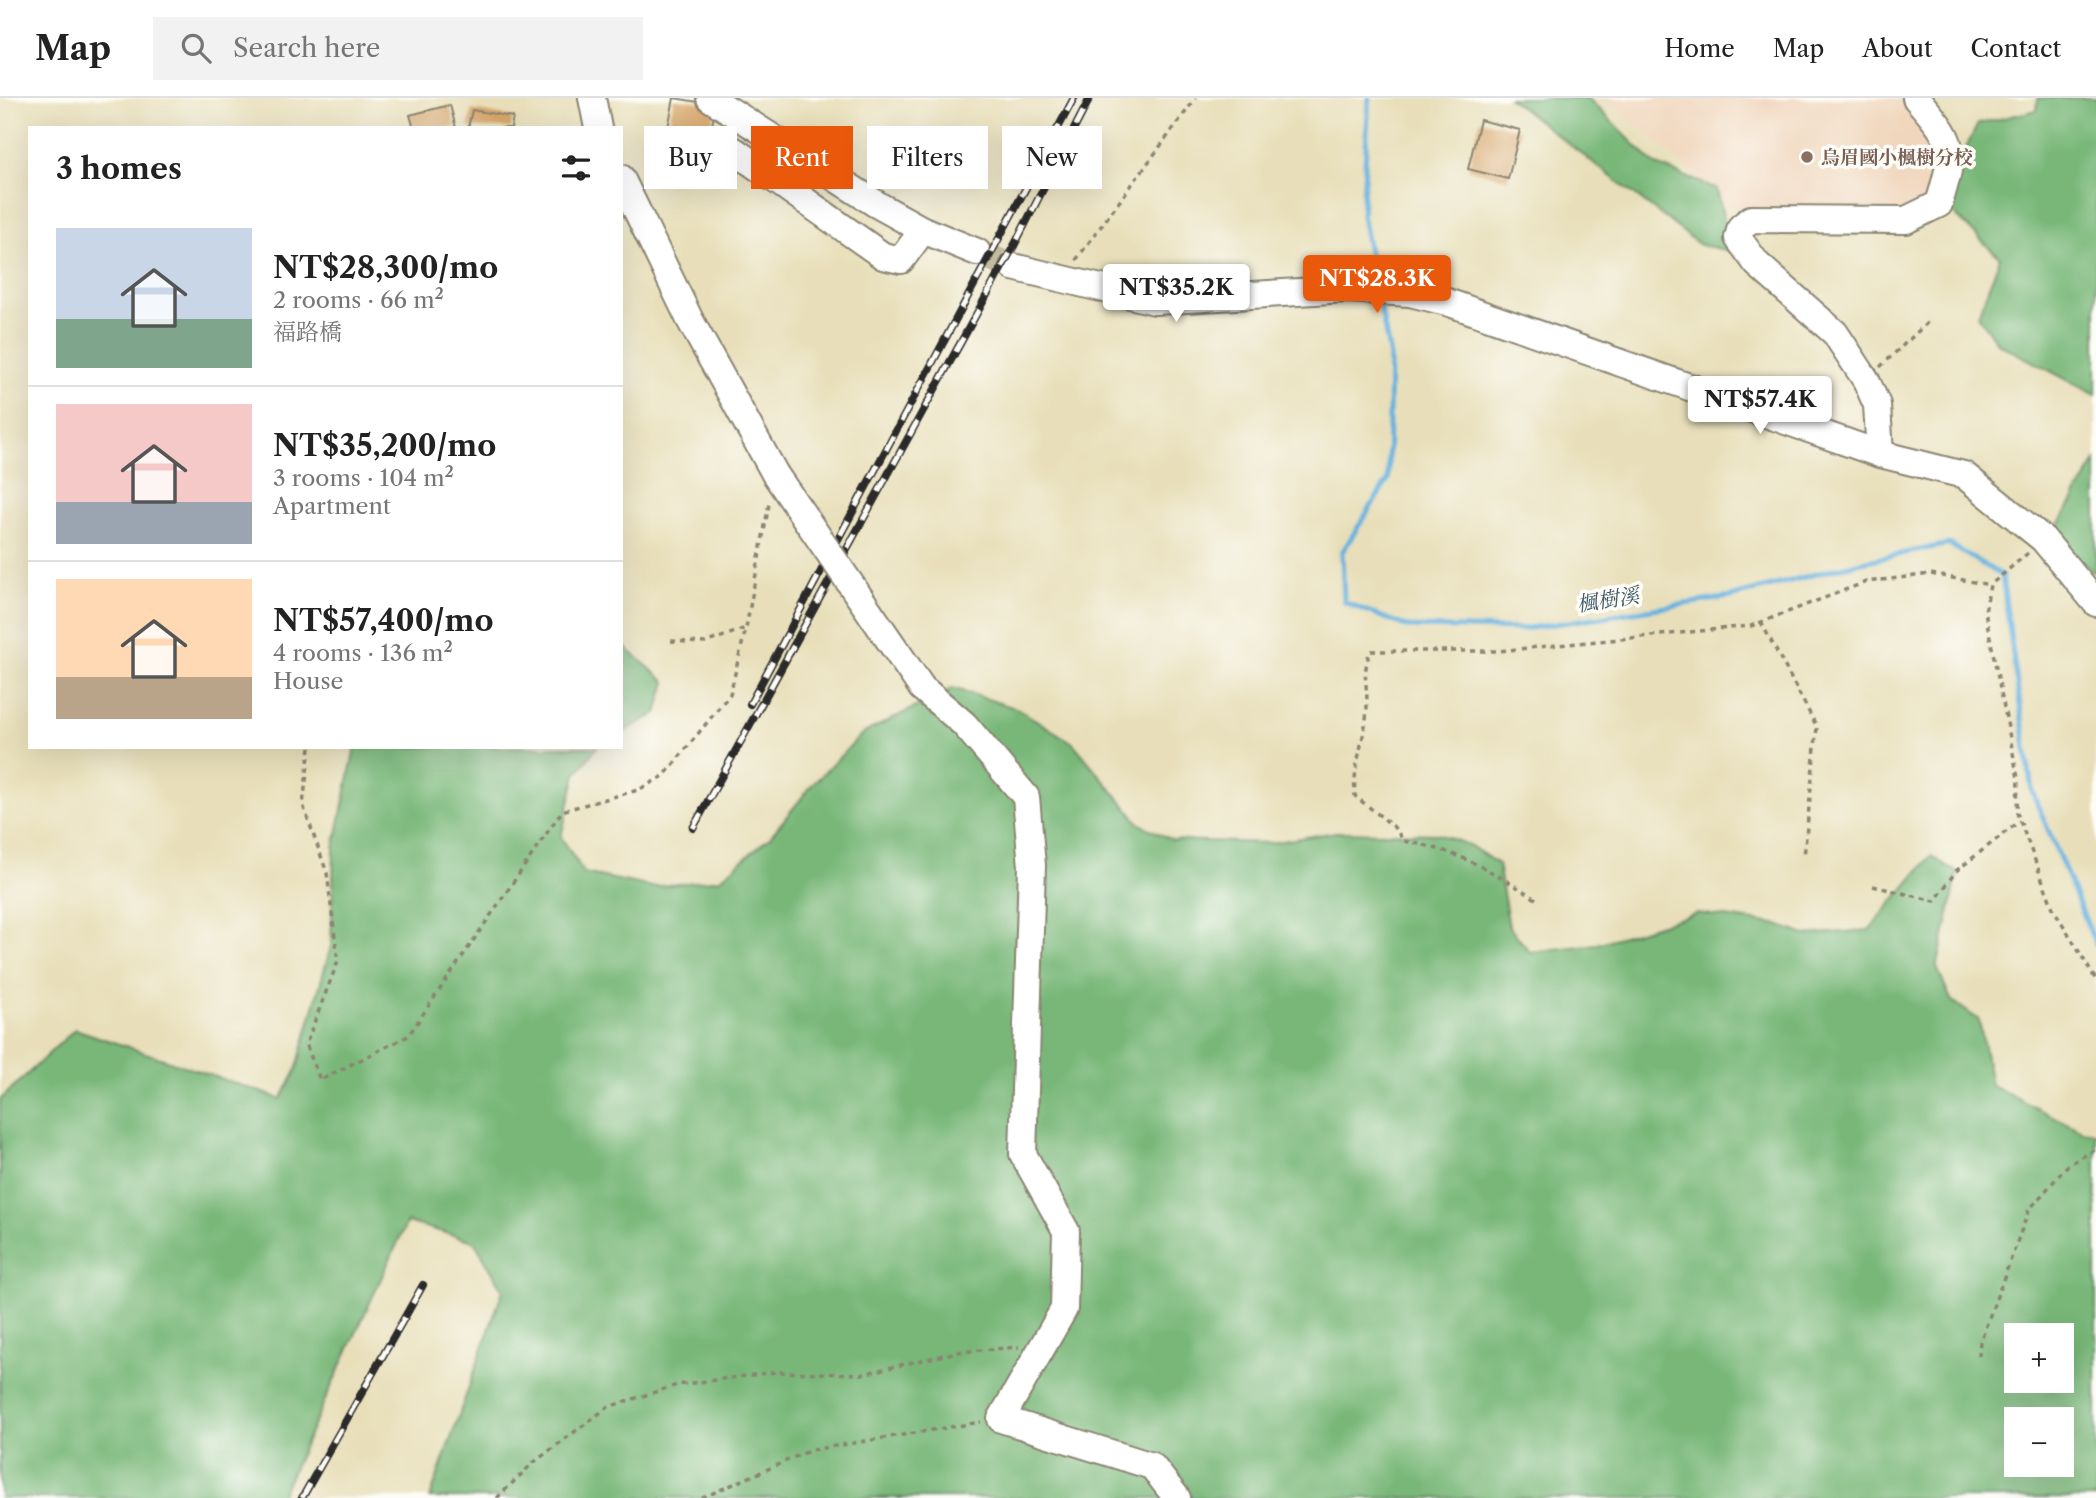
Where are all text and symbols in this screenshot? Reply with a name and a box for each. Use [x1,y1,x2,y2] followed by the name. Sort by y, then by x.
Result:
[153,17,643,80] search box
[35,28,111,69] text: Map
[177,29,215,67] icon: search
[233,32,380,64] text: Search here
[1664,34,1735,63] text: Home
[1773,34,1824,63] text: Map
[1862,34,1933,63] text: About
[1971,34,2061,63] text: Contact
[644,126,737,189] chip: Buy
[751,126,853,189] chip: Rent
[867,126,988,189] chip: Filters
[1002,126,1102,189] chip: New
[1821,146,1973,169] place label: 烏眉國小楓樹分校
[557,149,595,187] icon: filters
[1799,149,1815,165] marker: 烏眉國小楓樹分校
[56,150,182,187] text: 3 homes
[273,249,498,286] text: NT$28,300/mo
[112,256,196,340] icon: home
[1305,256,1449,315] pin: NT$28.3K
[1104,264,1248,324] pin: NT$35.2K
[1319,264,1435,292] text: NT$28.3K
[1119,273,1233,301] text: NT$35.2K
[273,286,444,314] text: 2 rooms · 66 m²
[273,318,342,346] text: 福路橋
[1688,376,1832,436] pin: NT$57.4K
[1704,385,1816,413] text: NT$57.4K
[273,427,496,464] text: NT$35,200/mo
[112,432,196,516] icon: home
[273,464,454,492] text: 3 rooms · 104 m²
[273,492,391,520] text: Apartment
[1575,582,1643,617] water label: 楓樹溪
[273,602,493,639] text: NT$57,400/mo
[112,607,196,691] icon: home
[273,639,453,667] text: 4 rooms · 136 m²
[273,667,343,695] text: House
[2004,1323,2074,1477] map controls
[2004,1323,2074,1393] button: +
[2004,1407,2074,1477] button: −

